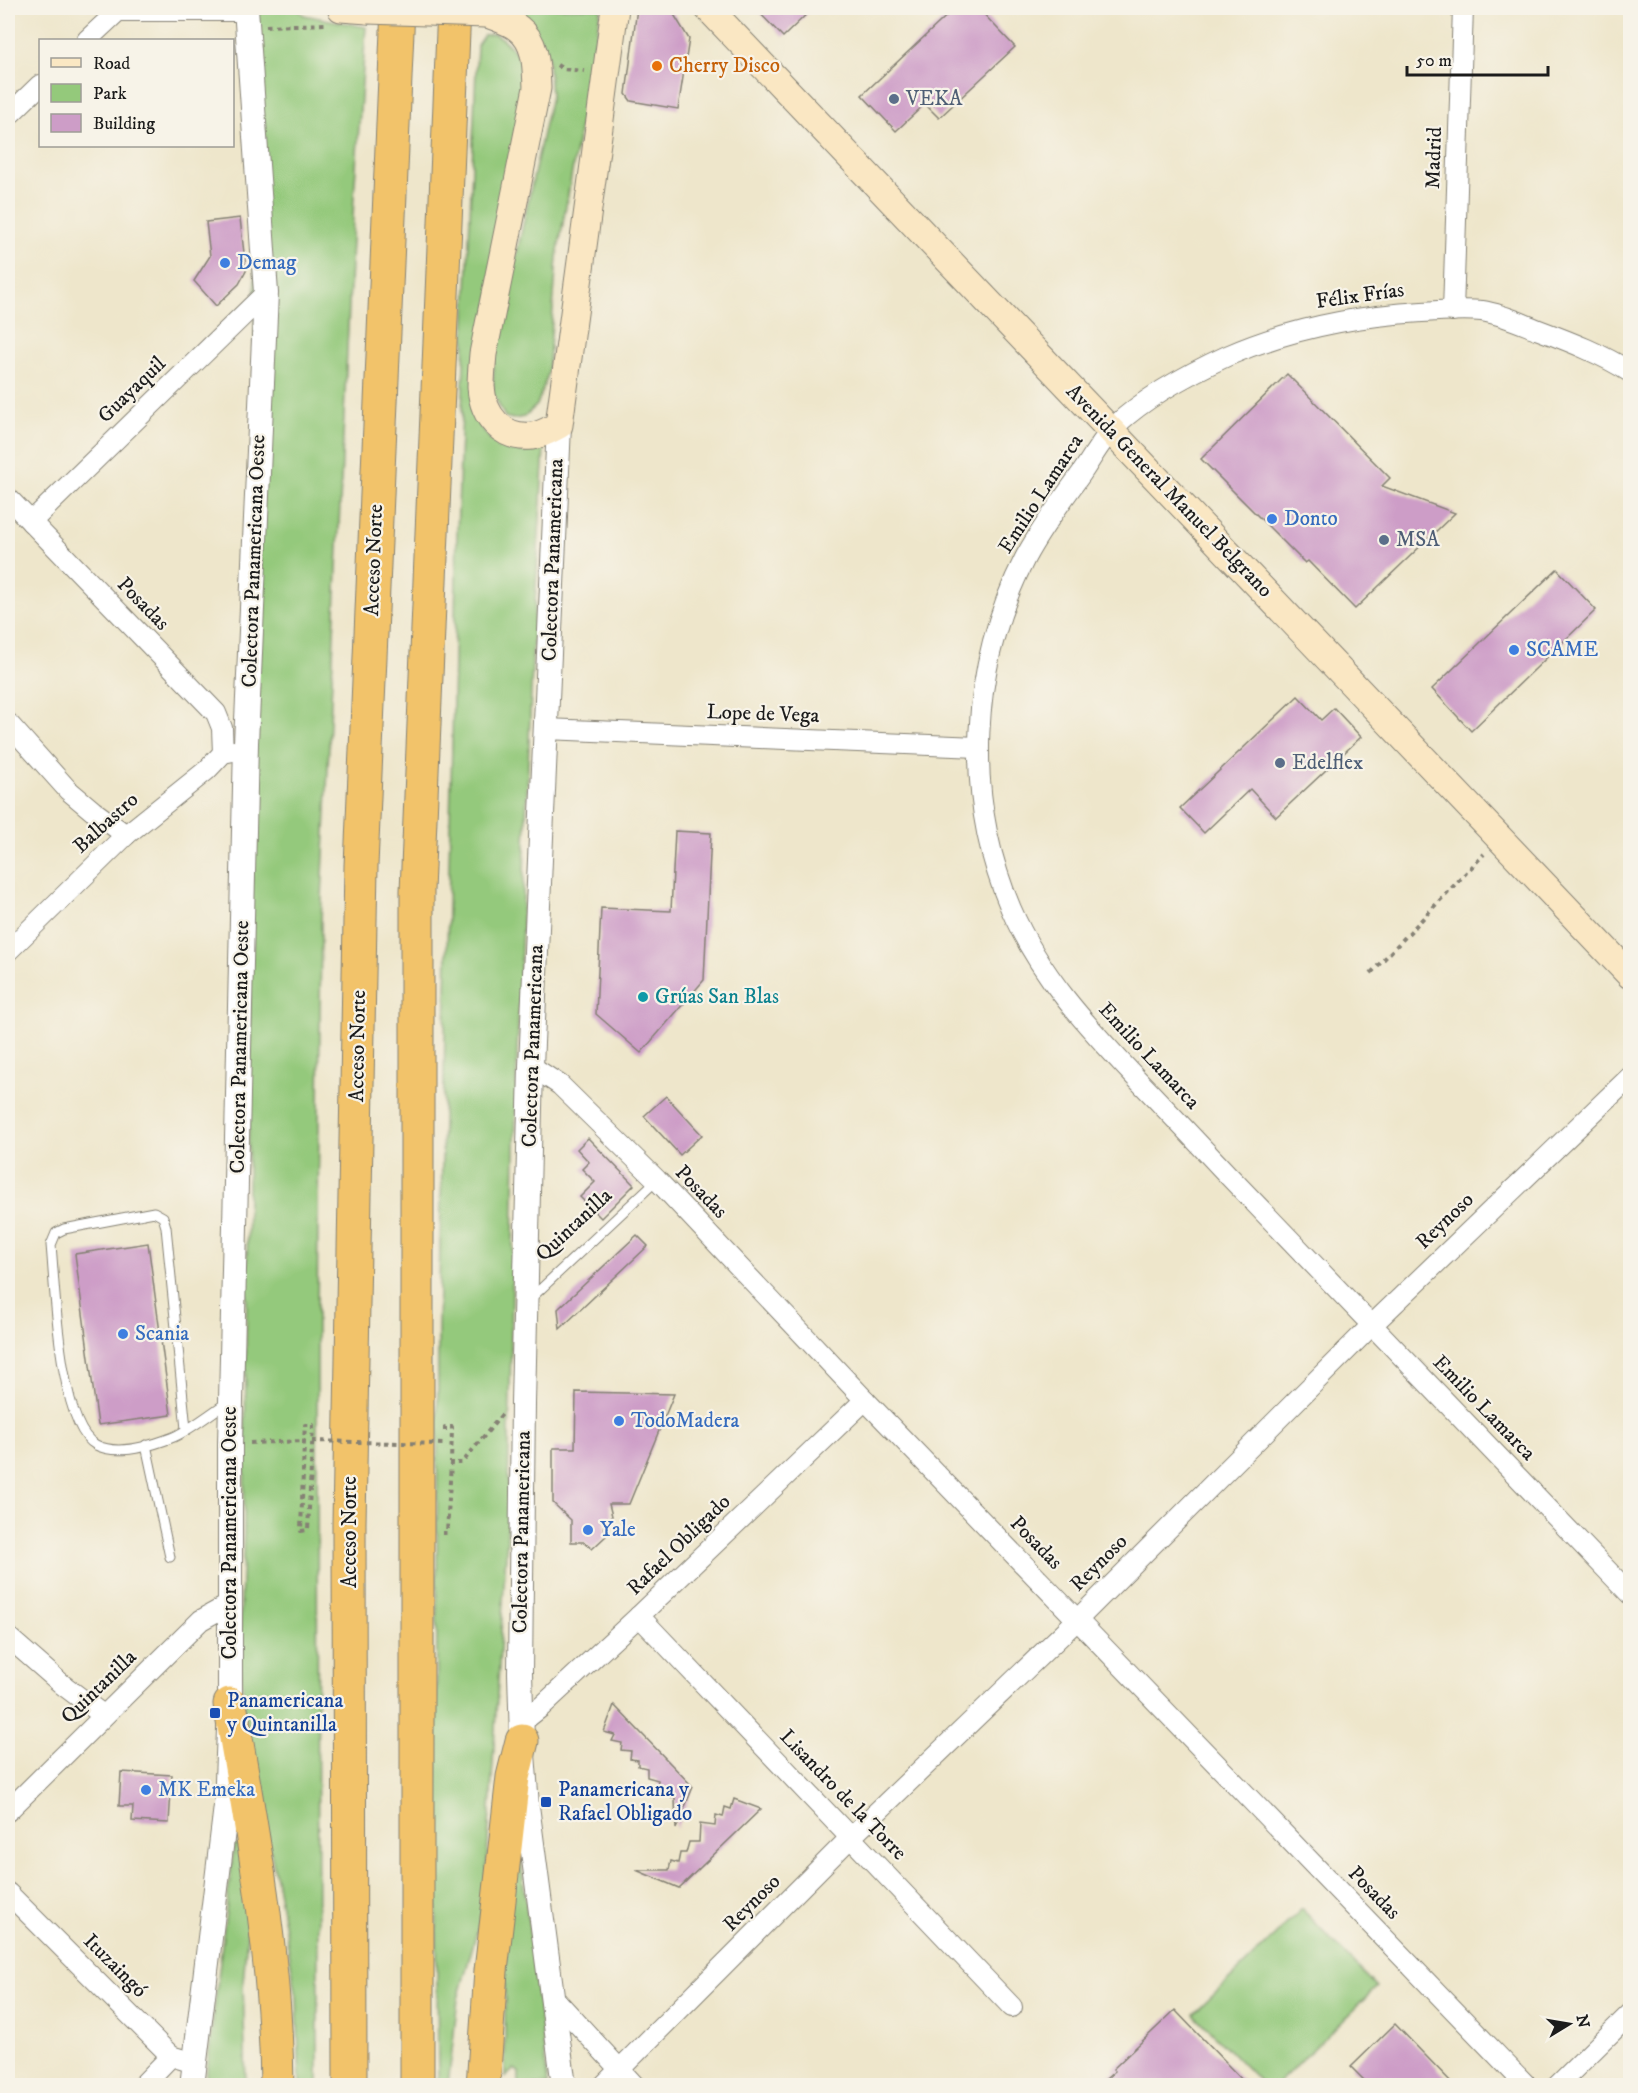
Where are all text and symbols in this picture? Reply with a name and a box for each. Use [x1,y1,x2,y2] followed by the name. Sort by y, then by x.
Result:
[39,39,234,147] legend
[1407,39,1548,77] scale bar
[1416,50,1452,72] text: 50 m
[93,53,130,75] text: Road
[669,53,780,79] place label: Cherry Disco
[650,59,664,73] marker: Cherry Disco
[93,83,127,105] text: Park
[905,86,963,112] place label: VEKA
[887,92,901,106] marker: VEKA
[93,113,155,135] text: Building
[1420,126,1448,190] street label: Madrid
[237,250,297,276] place label: Demag
[218,256,232,270] marker: Demag
[1314,277,1406,315] street label: Félix Frías
[92,351,172,429] street label: Guayaquil
[1060,379,1278,603] street label: Avenida General Manuel Belgrano
[993,429,1089,559] street label: Emilio Lamarca
[237,434,271,688] street label: Colectora Panamericana Oeste
[536,458,570,662] street label: Colectora Panamericana
[359,503,389,616] street label: Acceso Norte
[1284,506,1338,532] place label: Donto
[1265,512,1279,526] marker: Donto
[1396,527,1440,553] place label: MSA
[1377,533,1391,547] marker: MSA
[111,572,175,636] street label: Posadas
[1526,637,1599,663] place label: SCAME
[1507,643,1521,657] marker: SCAME
[706,699,820,729] street label: Lope de Vega
[1292,750,1363,776] place label: Edelflex
[1273,756,1287,770] marker: Edelflex
[68,787,144,859] street label: Balbastro
[225,920,255,1174] street label: Colectora Panamericana Oeste
[516,944,550,1148] street label: Colectora Panamericana
[655,984,779,1010] place label: Grúas San Blas
[344,989,372,1102] street label: Acceso Norte
[636,990,650,1004] marker: Grúas San Blas
[1093,997,1205,1115] street label: Emilio Lamarca
[669,1160,733,1224] street label: Posadas
[530,1183,618,1267] street label: Quintanilla
[1410,1187,1480,1255] street label: Reynoso
[135,1321,189,1347] place label: Scania
[116,1327,130,1341] marker: Scania
[1427,1350,1541,1466] street label: Emilio Lamarca
[217,1406,243,1660] street label: Colectora Panamericana Oeste
[631,1408,740,1434] place label: TodoMadera
[612,1414,626,1428] marker: TodoMadera
[507,1430,537,1634] street label: Colectora Panamericana
[337,1476,363,1588] street label: Acceso Norte
[622,1489,736,1601] street label: Rafael Obligado
[1004,1511,1068,1575] street label: Posadas
[600,1517,636,1543] place label: Yale
[581,1523,595,1537] marker: Yale
[1065,1529,1133,1597] street label: Reynoso
[56,1644,142,1730] street label: Quintanilla
[227,1688,344,1738] place label: Panamericana y Quintanilla
[208,1706,222,1720] marker: Panamericana y Quintanilla
[774,1724,912,1866] street label: Lisandro de la Torre
[158,1777,255,1803] place label: MK Emeka
[558,1777,692,1827] place label: Panamericana y Rafael Obligado
[139,1783,153,1797] marker: MK Emeka
[539,1795,553,1809] marker: Panamericana y Rafael Obligado
[1342,1861,1406,1925] street label: Posadas
[718,1869,786,1937] street label: Reynoso
[78,1929,152,2003] street label: Ituzaingó
[1539,1994,1599,2054] north arrow
[1572,2013,1594,2030] text: N

